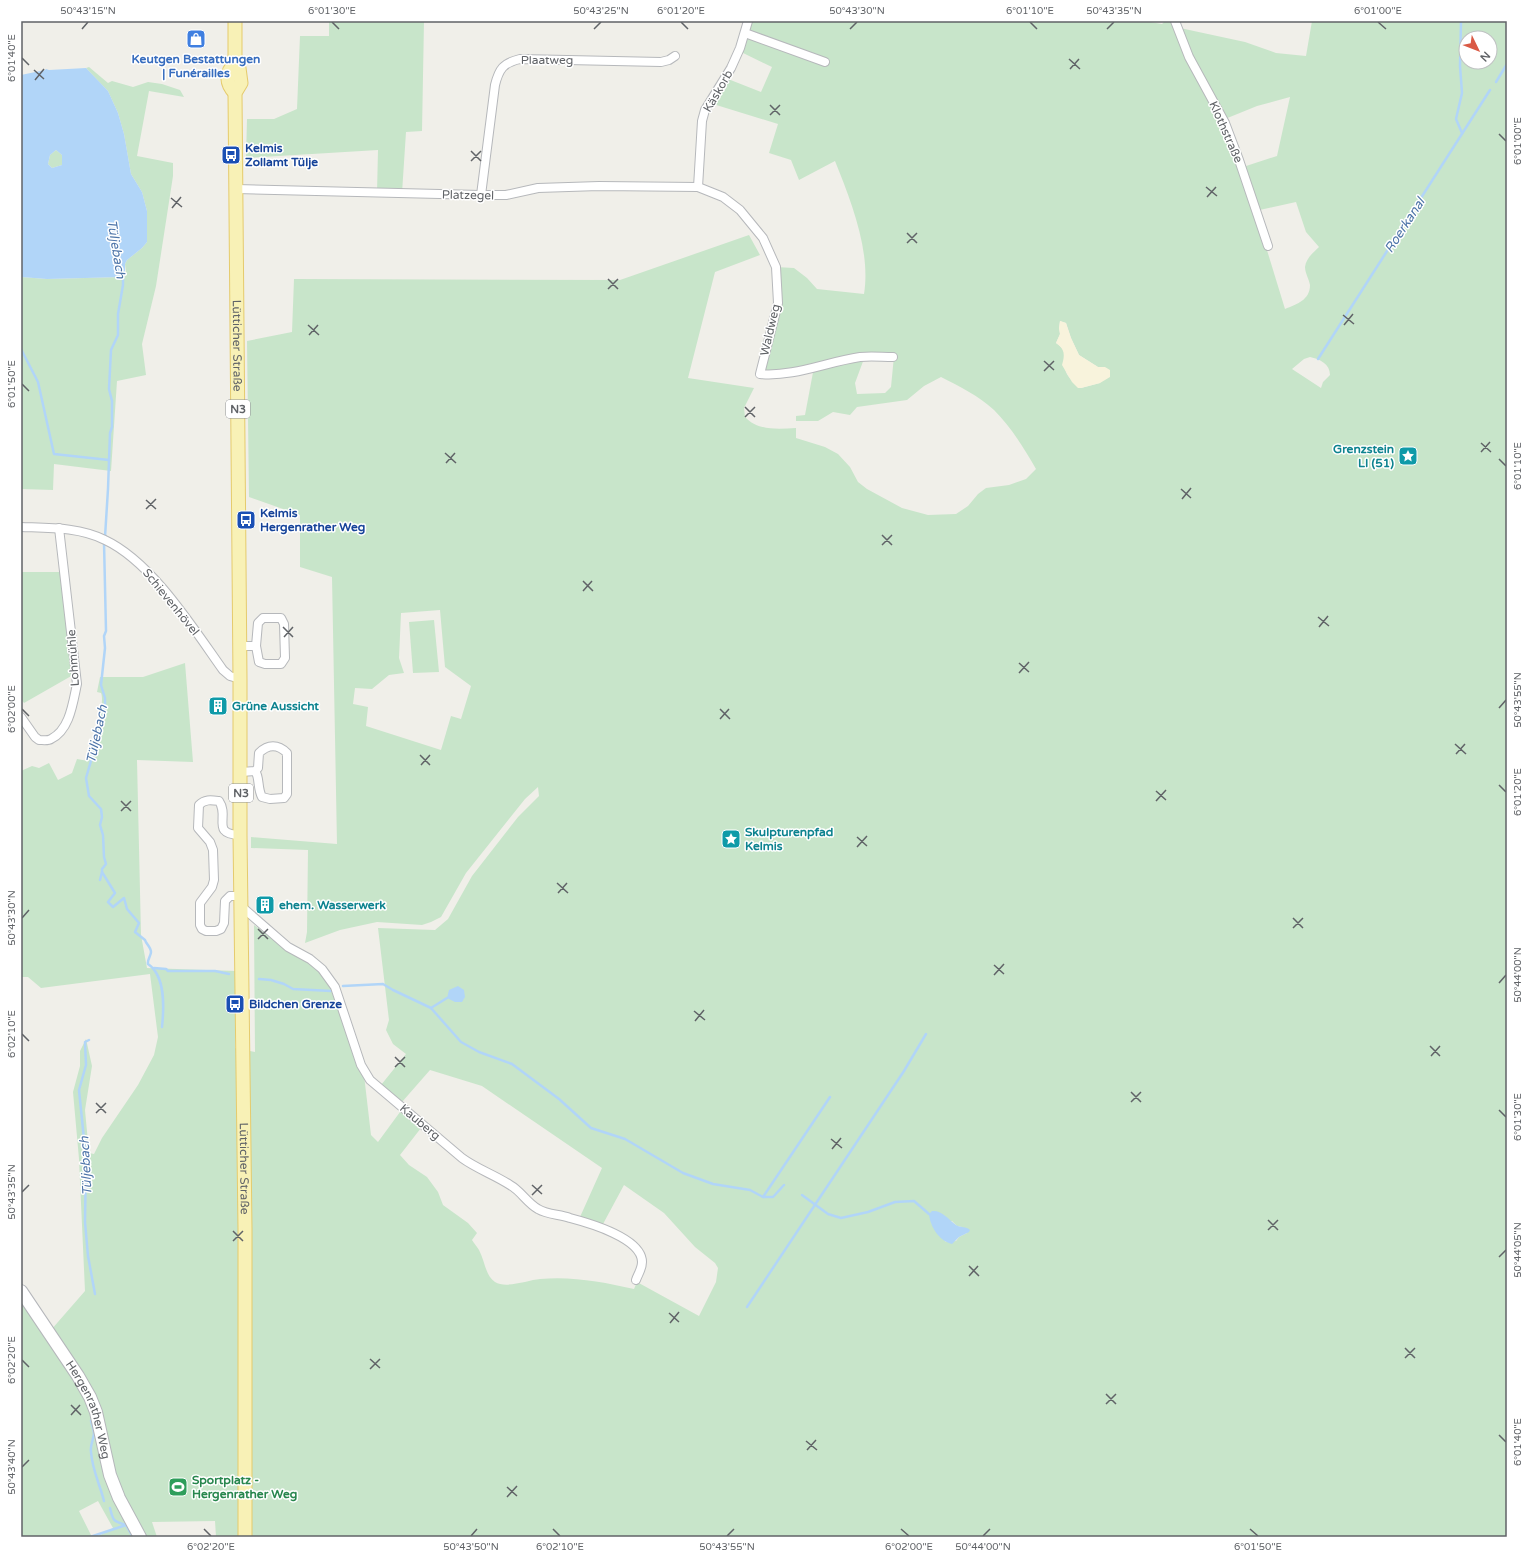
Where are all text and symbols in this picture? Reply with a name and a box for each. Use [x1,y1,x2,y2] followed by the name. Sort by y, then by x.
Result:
[60,5,116,17] text: 50°43'15"N
[308,5,356,17] text: 6°01'30"E
[573,5,629,17] text: 50°43'25"N
[657,5,705,17] text: 6°01'20"E
[829,5,885,17] text: 50°43'30"N
[1006,5,1054,17] text: 6°01'10"E
[1086,5,1142,17] text: 50°43'35"N
[1354,5,1402,17] text: 6°01'00"E
[185,28,207,50] shop icon: Keutgen Bestattungen | Funérailles
[1458,30,1498,70] north arrow
[6,34,18,82] text: 6°01'40"E
[1477,49,1493,64] text: N
[132,52,260,81] place label: Keutgen Bestattungen | Funérailles
[521,53,573,67] street label: Plaatweg
[700,67,736,115] street label: Käskorb
[1206,99,1246,165] street label: Klothstraße
[1512,117,1524,165] text: 6°01'00"E
[245,141,318,170] place label: Kelmis Zollamt Tülje
[220,144,242,166] bus stop icon: Kelmis Zollamt Tülje
[442,188,494,202] street label: Platzegel
[1381,194,1429,256] water label: Roerkanal
[103,219,129,281] water label: Tüljebach
[230,300,245,392] street label: Lütticher Straße
[757,303,783,357] street label: Waldweg
[6,360,18,408] text: 6°01'50"E
[226,400,250,418] road number: N3
[1333,442,1394,470] place label: Grenzstein LI (51)
[1512,442,1524,490] text: 6°01'10"E
[1397,445,1419,467] place icon: Grenzstein LI (51)
[260,506,365,535] place label: Kelmis Hergenrather Weg
[235,509,257,531] bus stop icon: Kelmis Hergenrather Weg
[140,566,202,638] street label: Schievenhövel
[64,629,82,687] street label: Lohmühle
[1512,672,1524,728] text: 50°43'55"N
[6,685,18,733] text: 6°02'00"E
[207,695,229,717] building icon: Grüne Aussicht
[232,699,319,713] place label: Grüne Aussicht
[83,702,111,765] water label: Tüljebach
[1512,768,1524,816] text: 6°01'20"E
[229,784,253,802] road number: N3
[745,825,833,853] place label: Skulpturenpfad Kelmis
[720,828,742,850] place icon: Skulpturenpfad Kelmis
[6,890,18,946] text: 50°43'30"N
[254,894,276,916] building icon: ehem. Wasserwerk
[279,898,386,912] place label: ehem. Wasserwerk
[1512,947,1524,1003] text: 50°44'00"N
[224,993,246,1015] bus stop icon: Bildchen Grenze
[249,997,342,1011] place label: Bildchen Grenze
[6,1010,18,1058] text: 6°02'10"E
[1512,1093,1524,1141] text: 6°01'30"E
[397,1101,443,1143] street label: Kauberg
[237,1122,252,1215] street label: Lütticher Straße
[76,1135,96,1196] water label: Tüljebach
[6,1164,18,1220] text: 50°43'35"N
[1512,1222,1524,1278] text: 50°44'05"N
[6,1336,18,1384] text: 6°02'20"E
[63,1358,113,1460] street label: Hergenrather Weg
[1512,1418,1524,1466] text: 6°01'40"E
[6,1439,18,1495] text: 50°43'40"N
[192,1473,297,1502] place label: Sportplatz - Hergenrather Weg
[167,1476,189,1498] sports icon: Sportplatz - Hergenrather Weg
[187,1541,235,1553] text: 6°02'20"E
[443,1541,499,1553] text: 50°43'50"N
[536,1541,584,1553] text: 6°02'10"E
[699,1541,755,1553] text: 50°43'55"N
[885,1541,933,1553] text: 6°02'00"E
[955,1541,1011,1553] text: 50°44'00"N
[1234,1541,1282,1553] text: 6°01'50"E

